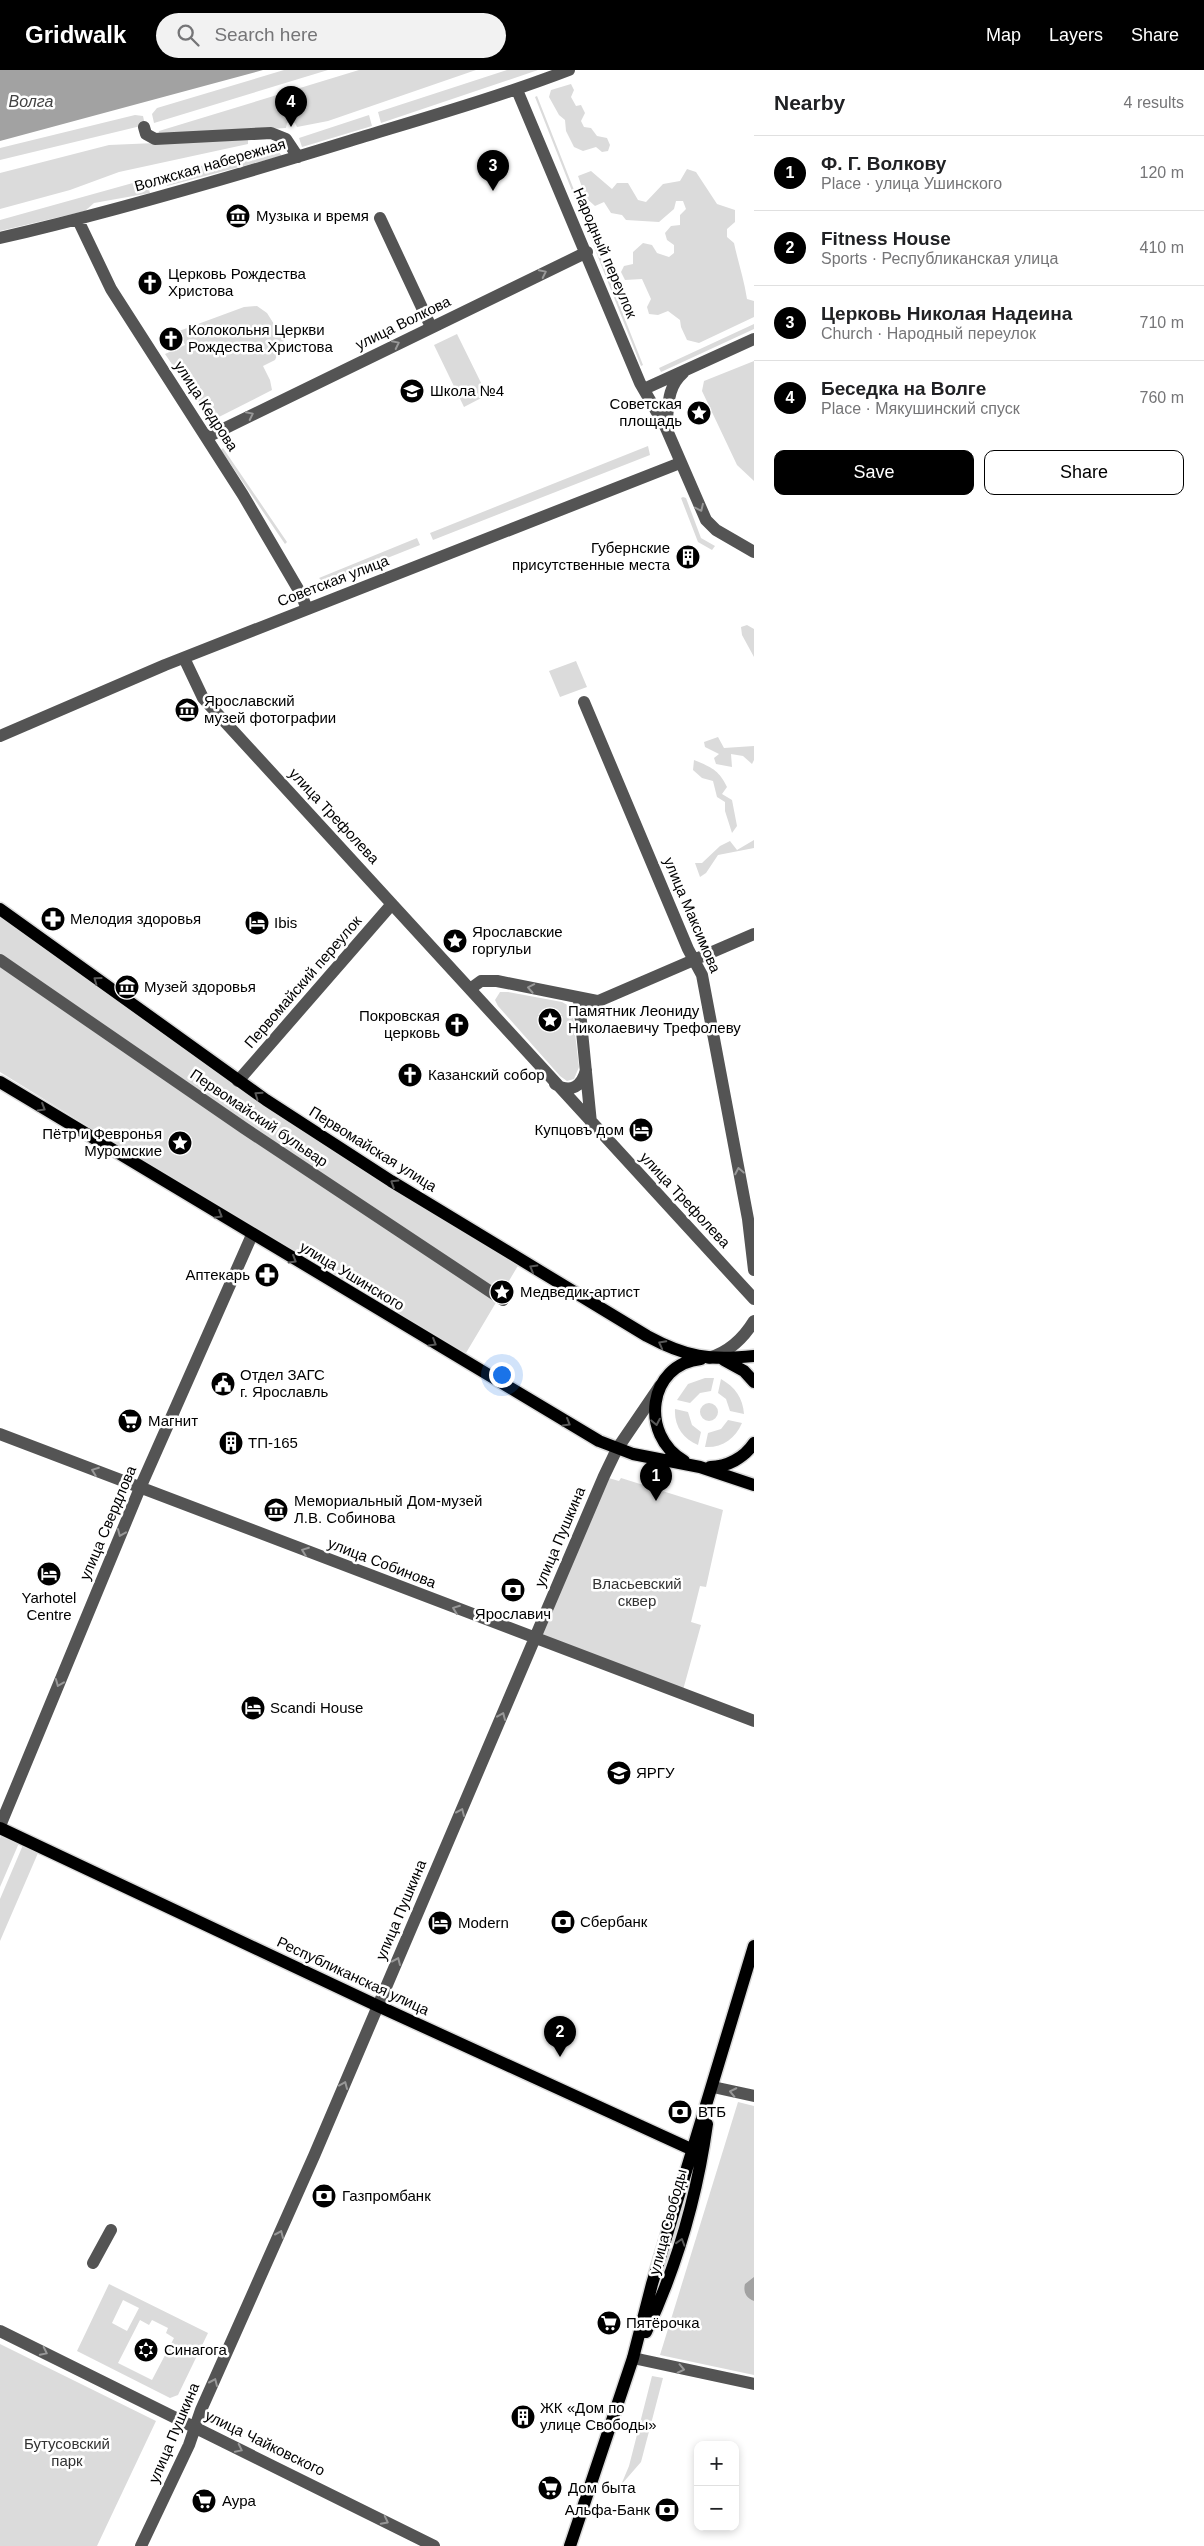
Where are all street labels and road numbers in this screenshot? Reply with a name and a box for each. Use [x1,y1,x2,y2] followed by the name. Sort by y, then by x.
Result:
[132,135,287,194] street label: Волжская набережная
[570,185,641,321] street label: Народный переулок
[353,292,454,353] street label: улица Волкова
[171,358,242,454] street label: улица Кедрова
[275,551,391,610] street label: Советская улица
[286,765,383,867] street label: улица Трефолева
[660,854,725,976] street label: улица Максимова
[241,912,365,1051] street label: Первомайский переулок
[187,1065,331,1170] street label: Первомайский бульвар
[306,1102,441,1195] street label: Первомайская улица
[637,1149,734,1251] street label: улица Трефолева
[297,1238,408,1314] street label: улица Ушинского
[76,1462,140,1583] street label: улица Свердлова
[531,1484,589,1590] street label: улица Пушкина
[326,1534,439,1591] street label: улица Собинова
[372,1857,430,1963] street label: улица Пушкина
[274,1933,433,2019] street label: Республиканская улица
[645,2167,690,2276] street label: улица Свободы
[145,2380,203,2486] street label: улица Пушкина
[203,2406,328,2479] street label: улица Чайковского

